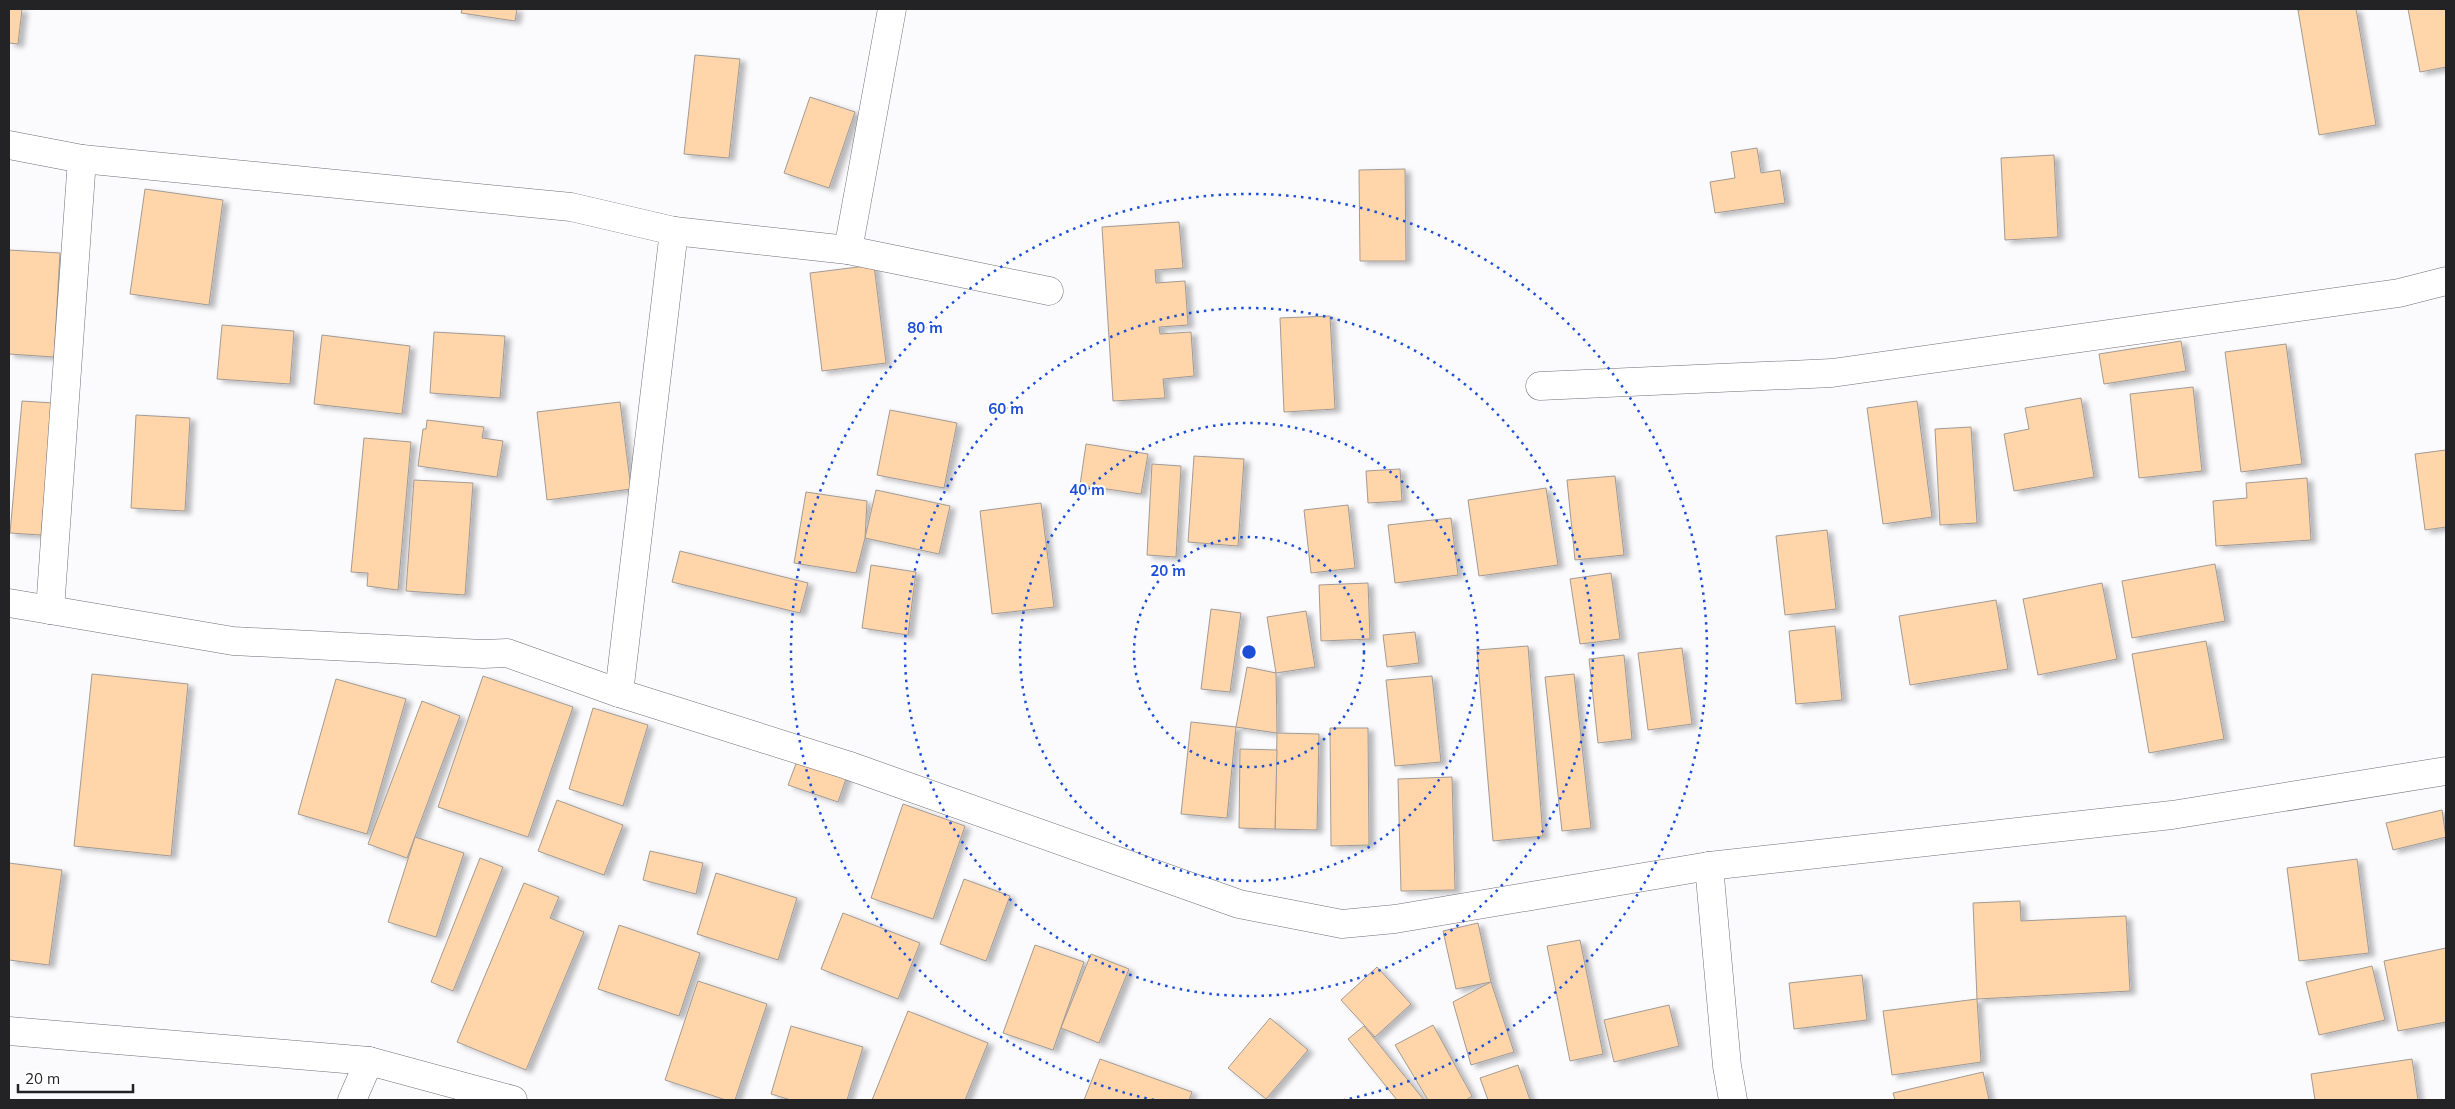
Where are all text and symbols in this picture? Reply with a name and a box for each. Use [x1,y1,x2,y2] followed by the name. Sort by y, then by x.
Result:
[907,318,943,337] text: 80 m
[988,399,1024,418] text: 60 m
[1069,480,1105,499] text: 40 m
[1150,561,1186,580] text: 20 m
[1240,643,1258,661] centre of rings
[18,1062,132,1094] scale bar
[25,1069,60,1088] text: 20 m

